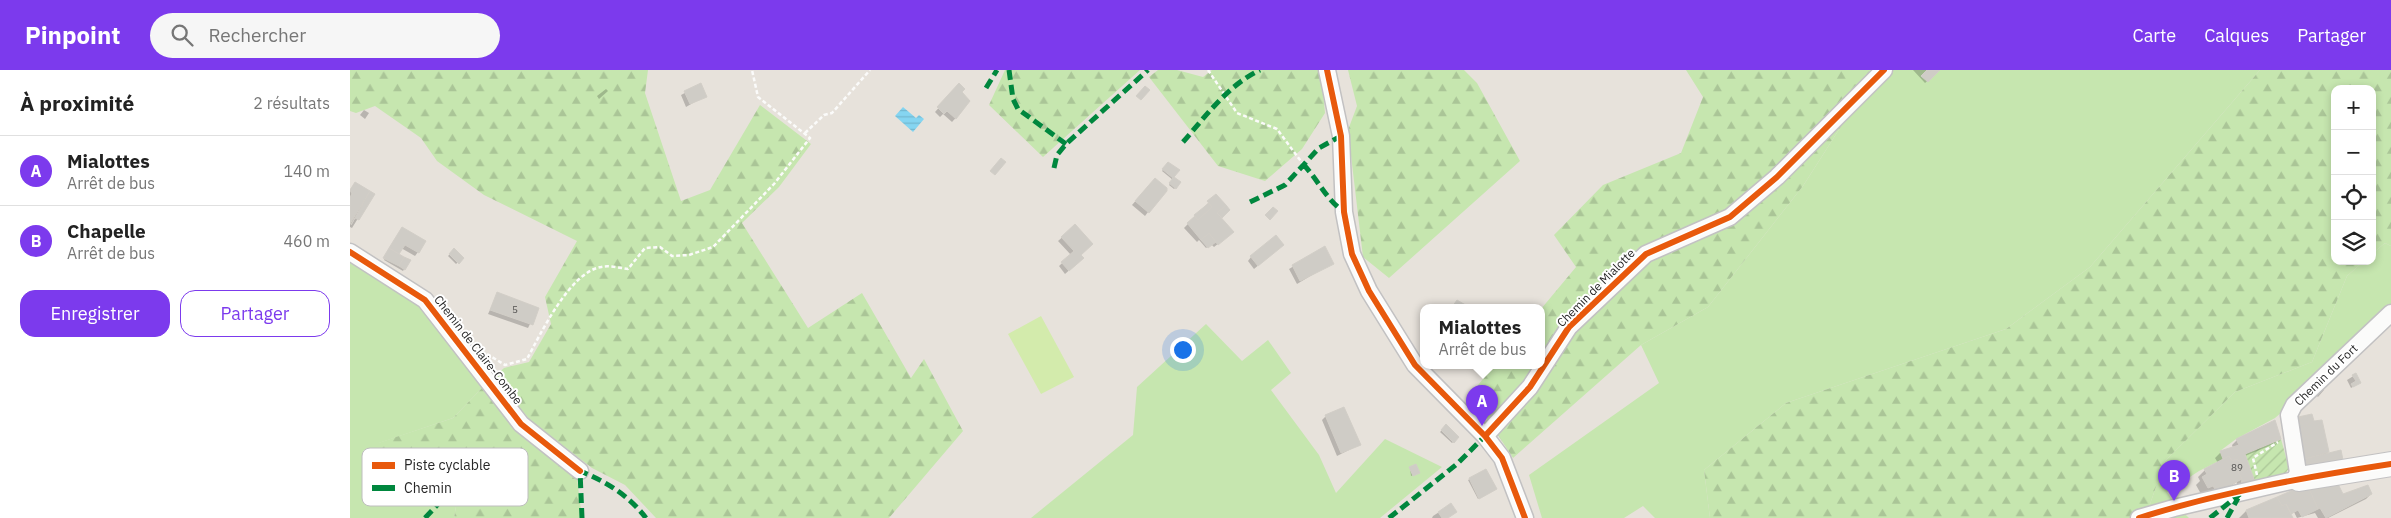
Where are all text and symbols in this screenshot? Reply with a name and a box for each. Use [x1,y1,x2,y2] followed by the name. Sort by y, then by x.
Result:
[150,13,500,58] search box
[25,19,120,51] text: Pinpoint
[168,21,196,49] icon: search
[208,23,306,47] text: Rechercher
[2133,24,2176,47] text: Carte
[2204,24,2269,47] text: Calques
[2297,24,2366,47] text: Partager
[2331,85,2376,265] map controls
[2331,85,2376,130] button: +
[20,89,134,117] text: À proximité
[253,93,330,113] text: 2 résultats
[2331,130,2376,175] button: −
[67,149,150,173] text: Mialottes
[31,161,41,181] text: A
[283,161,330,181] text: 140 m
[67,173,155,193] text: Arrêt de bus
[2331,175,2376,220] button: locate
[67,219,146,243] text: Chapelle
[2331,220,2376,265] button: layers
[31,231,41,251] text: B
[283,231,330,251] text: 460 m
[67,243,155,263] text: Arrêt de bus
[1553,245,1638,330] street label: Chemin de Mialotte
[20,290,170,337] button: Enregistrer
[180,290,330,337] button: Partager
[431,292,526,408] street label: Chemin de Claire-Combe
[512,303,518,316] house number: 5
[1420,304,1545,369] popup
[1438,315,1521,339] text: Mialottes
[1170,337,1196,363] your location
[1438,339,1527,359] text: Arrêt de bus
[2291,341,2360,409] street label: Chemin du Fort
[1466,385,1498,426] pin: A
[362,448,528,506] legend
[404,456,491,474] text: Piste cyclable
[2158,460,2190,501] pin: B
[2231,461,2243,474] house number: 89
[404,479,452,497] text: Chemin

